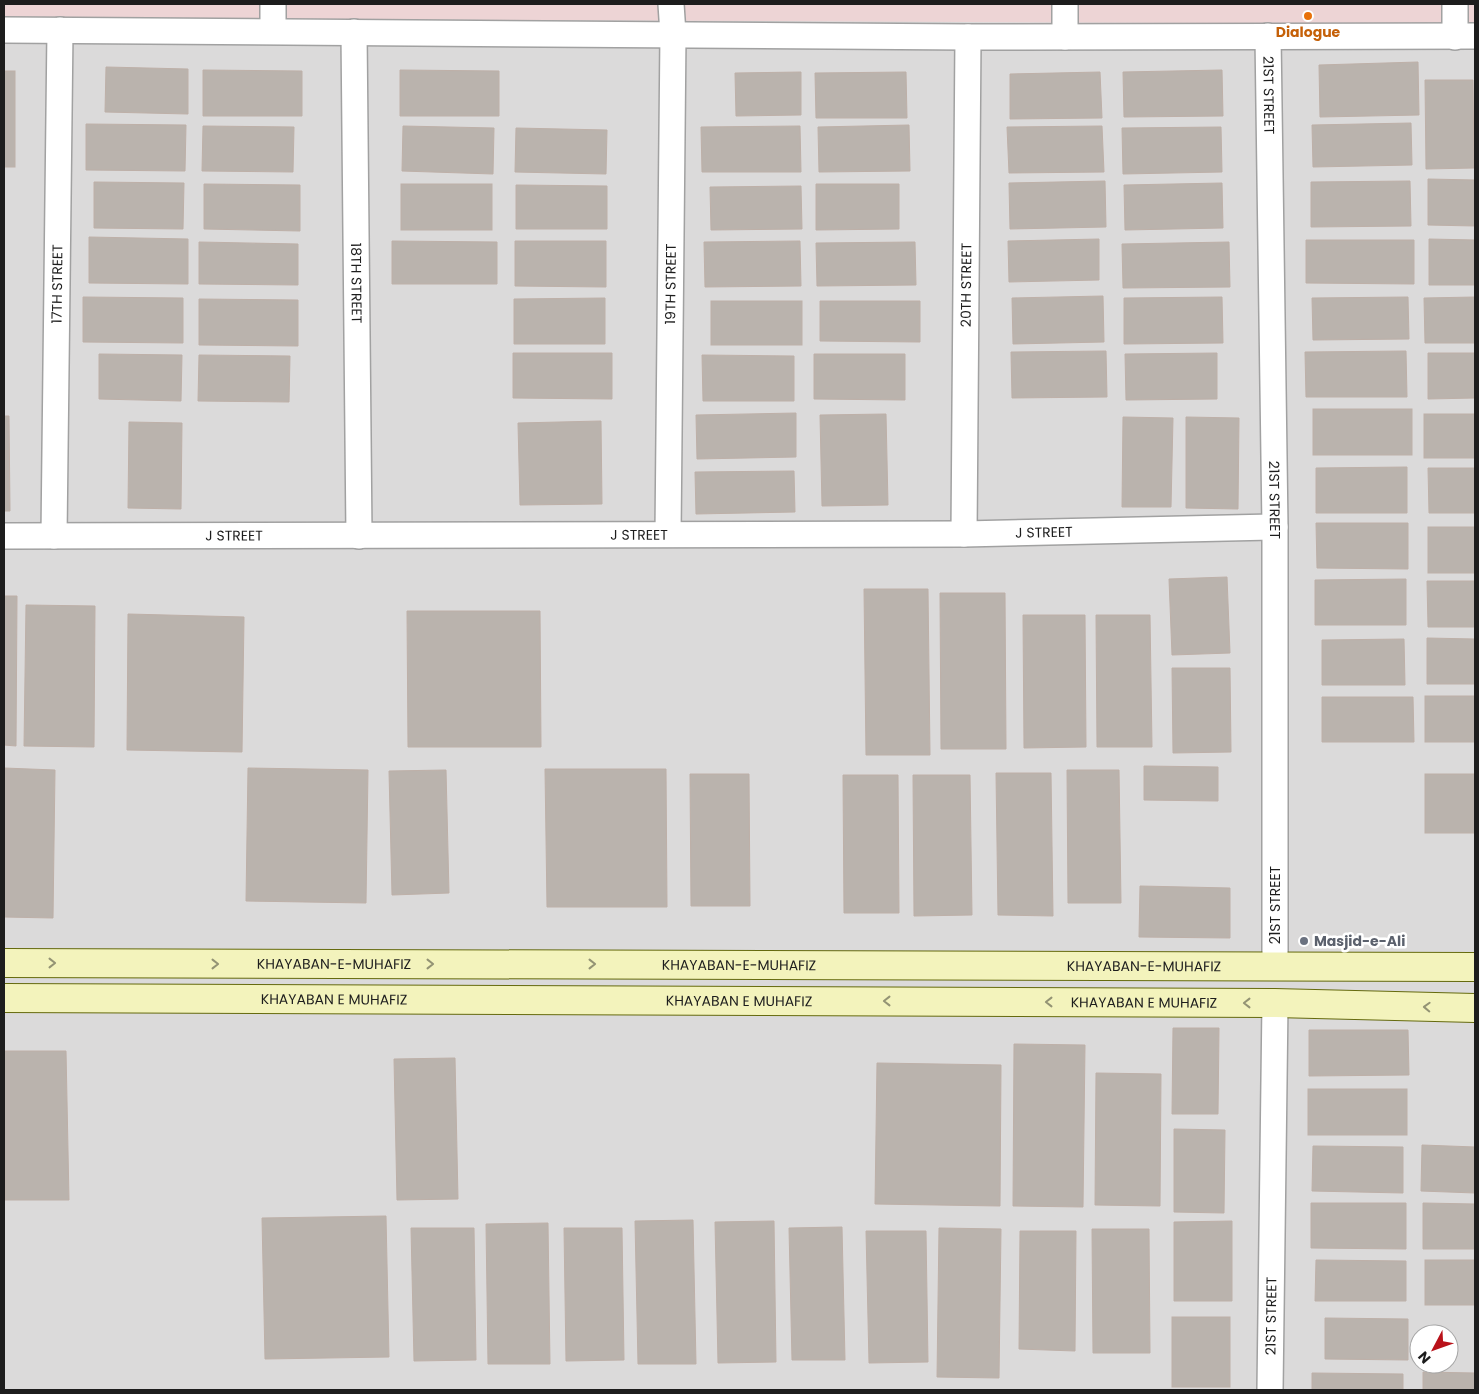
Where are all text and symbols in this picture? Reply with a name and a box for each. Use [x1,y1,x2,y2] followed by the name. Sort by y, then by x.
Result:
[1302,10,1314,22] marker: Dialogue
[1276,22,1341,42] place label: Dialogue
[1258,56,1279,135] street label: 21ST STREET
[956,242,976,327] street label: 20TH STREET
[346,243,367,324] street label: 18TH STREET
[660,243,681,324] street label: 19TH STREET
[47,244,67,324] street label: 17TH STREET
[1264,461,1285,540] street label: 21ST STREET
[1015,522,1073,543] street label: J STREET
[205,525,263,546] street label: J STREET
[610,525,668,545] street label: J STREET
[1265,865,1285,944] street label: 21ST STREET
[1314,931,1405,951] place label: Masjid-e-Ali
[1298,935,1310,947] marker: Masjid-e-Ali
[257,954,411,974] street label: KHAYABAN-E-MUHAFIZ
[662,955,816,975] street label: KHAYABAN-E-MUHAFIZ
[1067,956,1221,976] street label: KHAYABAN-E-MUHAFIZ
[49,958,57,968] one-way arrow
[211,958,219,969] one-way arrow
[426,959,434,969] one-way arrow
[589,959,597,969] one-way arrow
[261,989,407,1010] street label: KHAYABAN E MUHAFIZ
[666,991,812,1011] street label: KHAYABAN E MUHAFIZ
[1071,992,1217,1013] street label: KHAYABAN E MUHAFIZ
[882,996,890,1006] one-way arrow
[1045,997,1052,1007] one-way arrow
[1242,998,1250,1008] one-way arrow
[1422,1002,1430,1012] one-way arrow
[1260,1276,1281,1355] street label: 21ST STREET
[1409,1324,1459,1374] north arrow
[1413,1347,1435,1368] text: N

